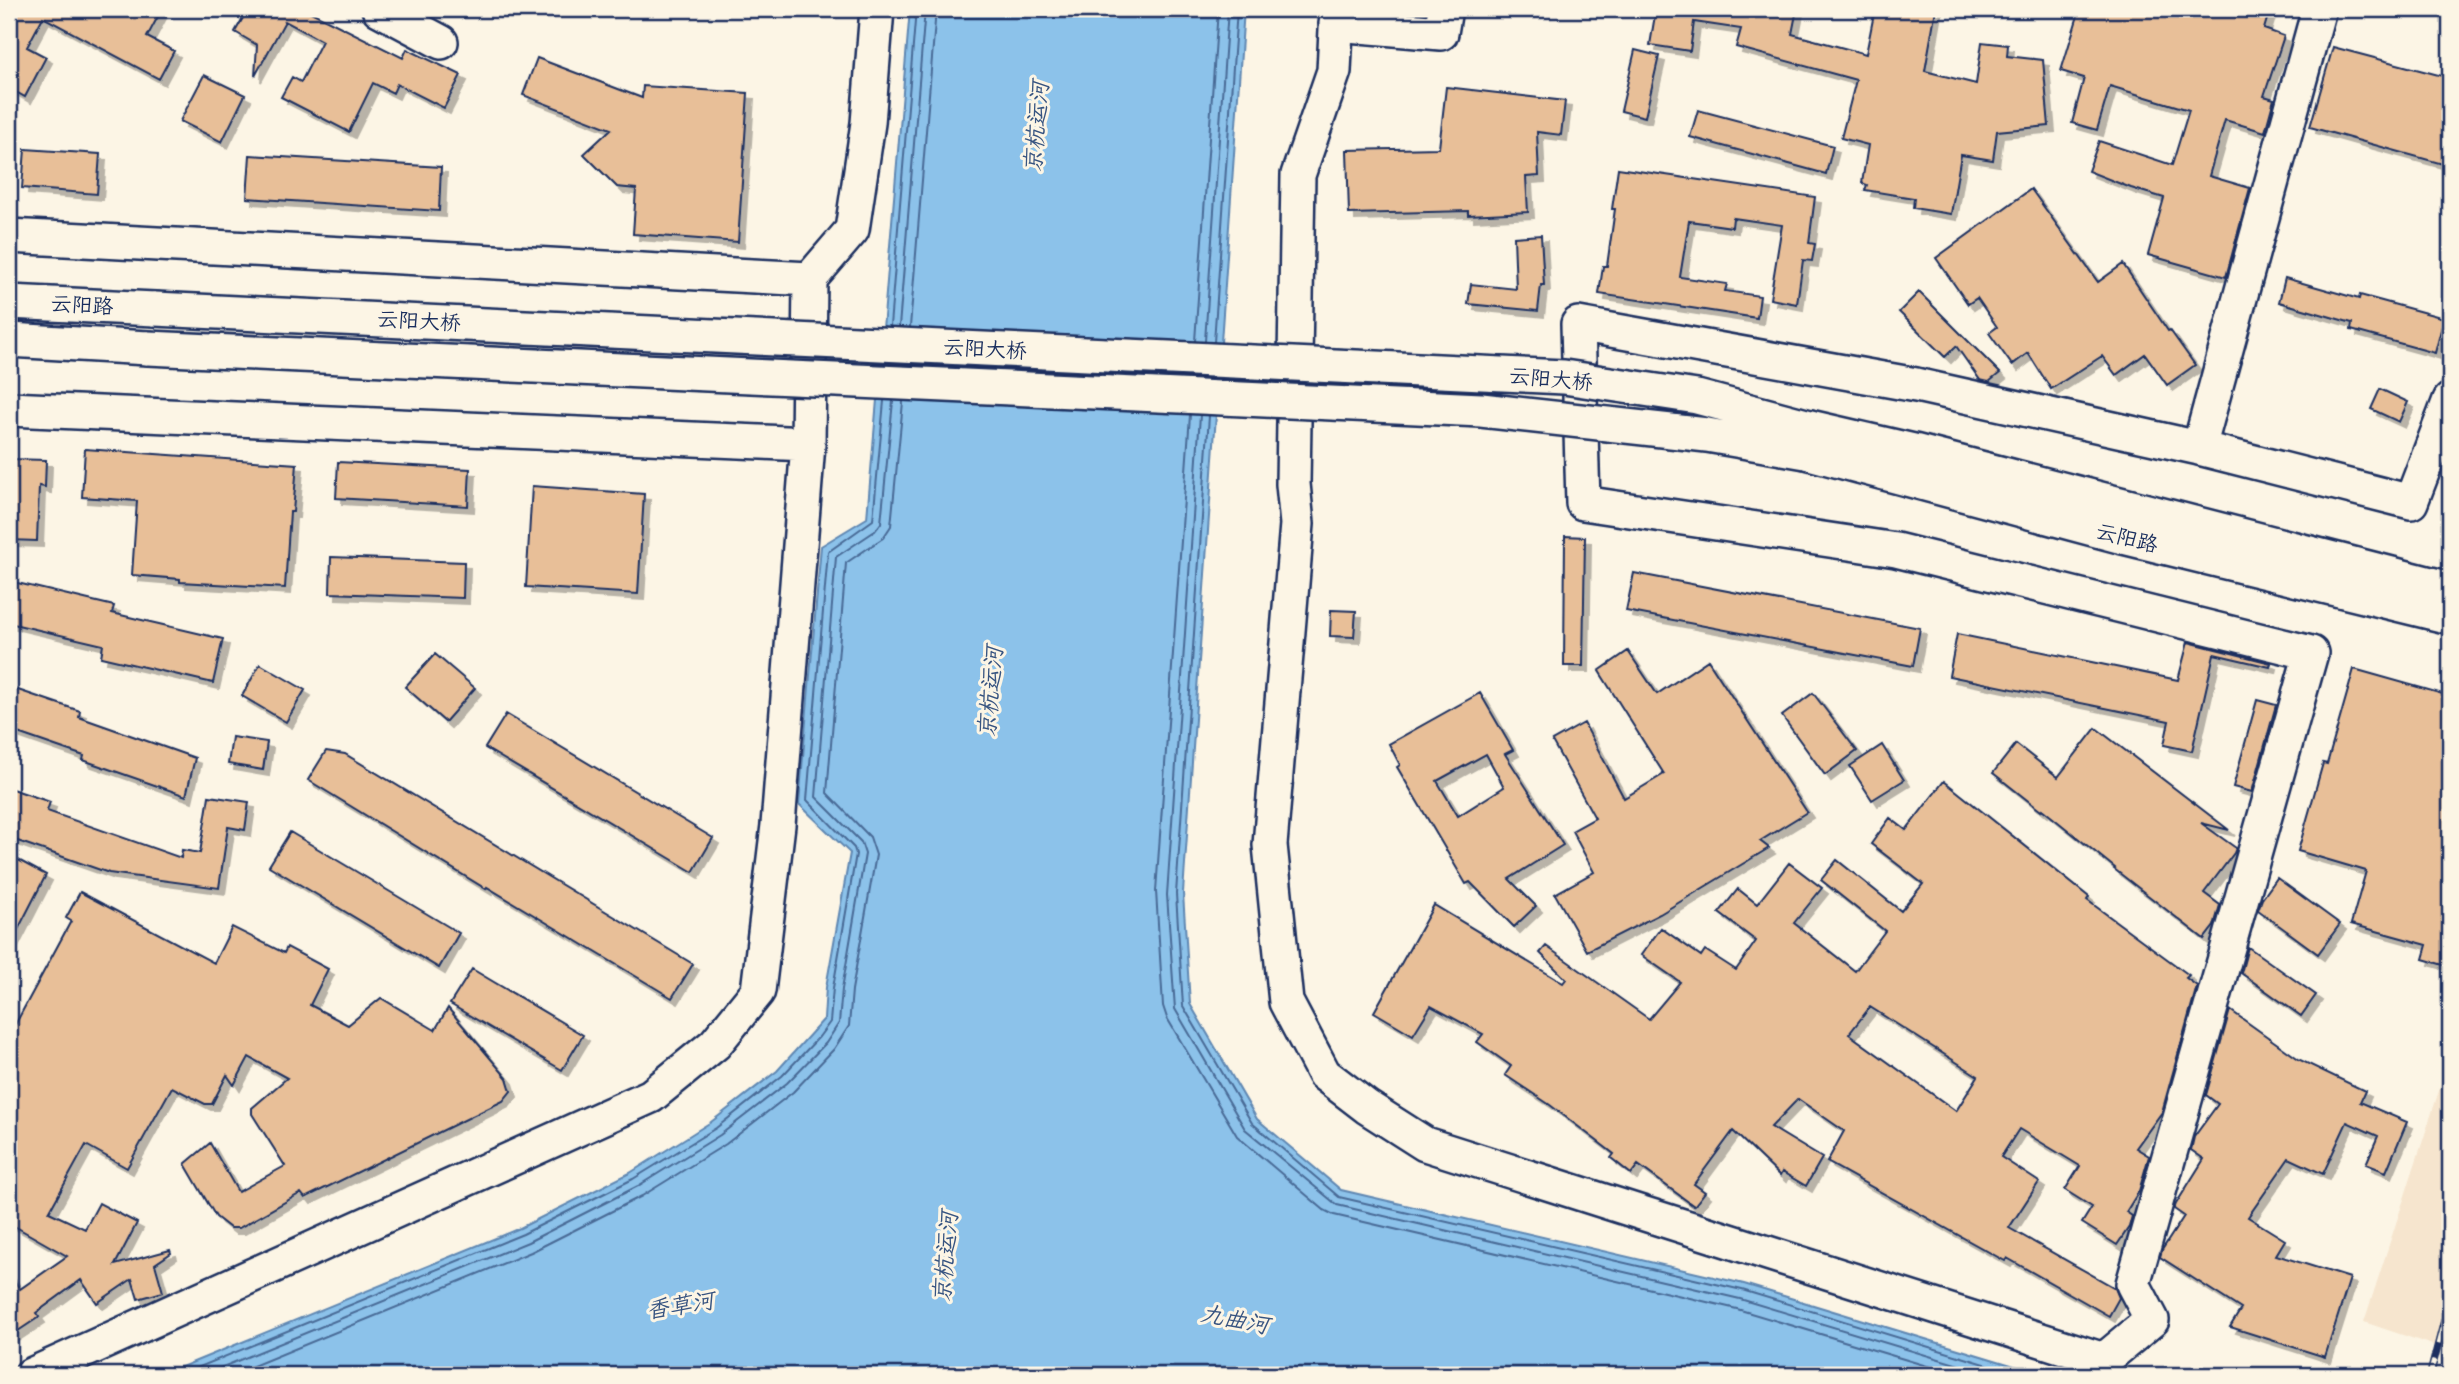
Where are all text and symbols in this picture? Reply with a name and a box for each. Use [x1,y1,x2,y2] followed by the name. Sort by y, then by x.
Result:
[1018,76,1054,174] water label: 京杭运河
[50,290,114,319] street label: 云阳路
[376,306,462,335] street label: 云阳大桥
[942,334,1028,363] street label: 云阳大桥
[1508,362,1594,395] street label: 云阳大桥
[2094,518,2161,557] street label: 云阳路
[972,641,1008,739] water label: 京杭运河
[927,1206,963,1304] water label: 京杭运河
[644,1285,720,1324] water label: 香草河
[1198,1299,1275,1340] water label: 九曲河

